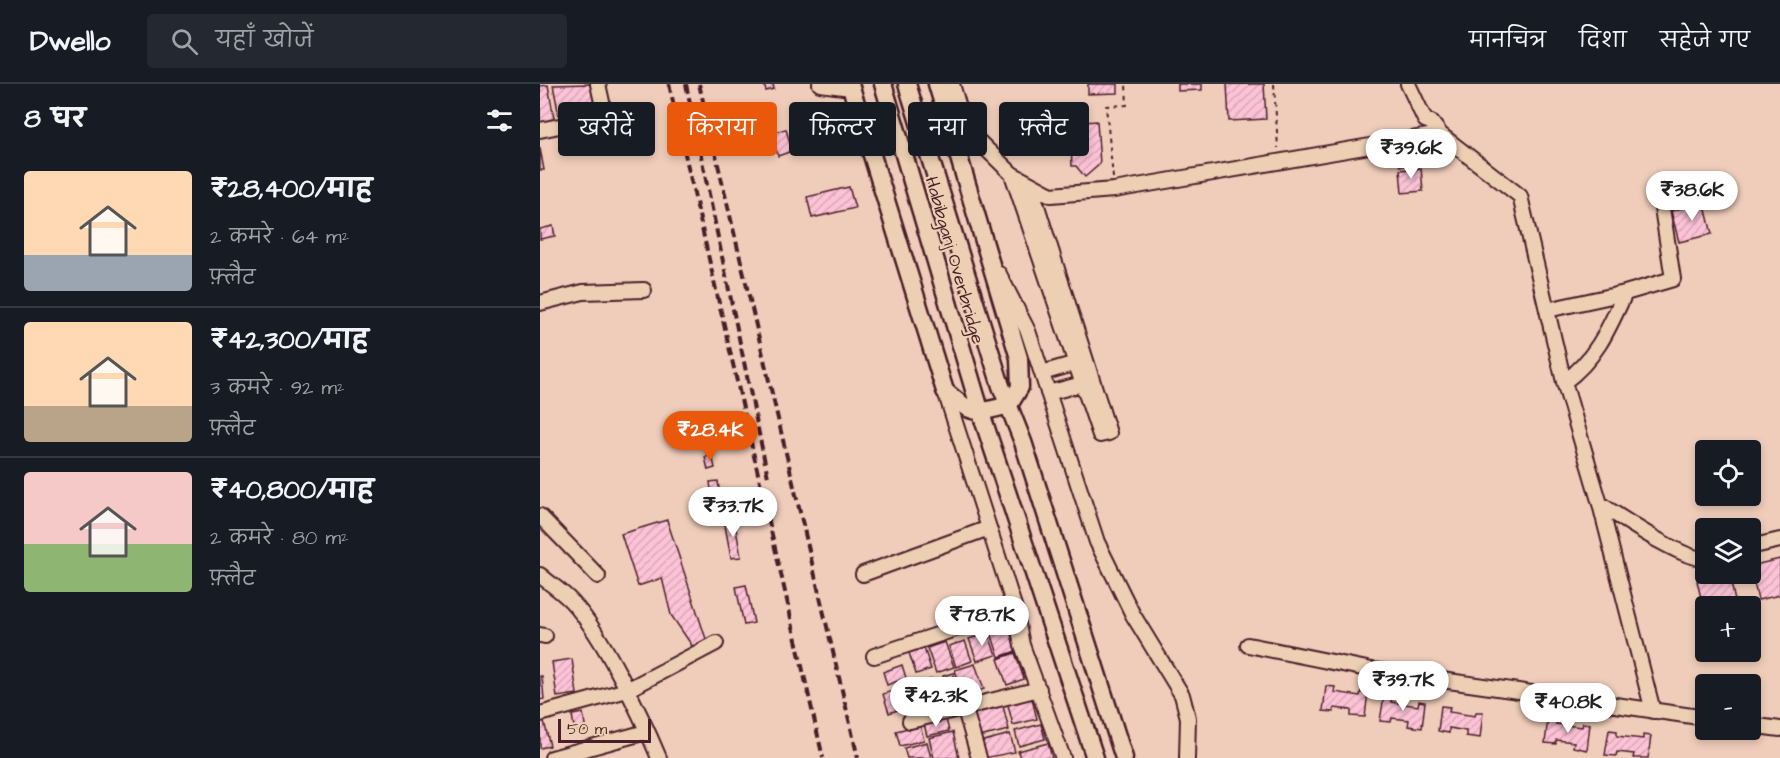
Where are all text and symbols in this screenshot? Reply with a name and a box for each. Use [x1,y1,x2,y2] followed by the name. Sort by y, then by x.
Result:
[147,14,567,68] search box
[30,22,111,61] text: Dwello
[168,25,201,58] icon: search
[216,25,313,56] text: यहाँ खोजें
[1469,26,1546,55] text: मानचित्र
[1579,26,1627,55] text: दिशा
[1660,26,1750,55] text: सहेजे गए
[24,101,86,137] text: 8 घर
[558,102,655,156] chip: खरीदें
[667,102,777,156] chip: किराया
[789,102,896,156] chip: फ़िल्टर
[908,102,987,156] chip: नया
[999,102,1089,156] chip: फ़्लैट
[483,104,516,137] icon: filters
[1362,129,1460,180] pin: ₹39.6K
[1380,134,1442,162] text: ₹39.6K
[210,171,372,207] text: ₹28,400/माह
[1643,171,1741,222] pin: ₹38.6K
[918,174,990,347] street label: Habibganj Overbridge
[1660,176,1724,204] text: ₹38.6K
[72,195,144,267] icon: home
[210,223,349,251] text: 2 कमरे · 64 m²
[210,264,256,292] text: फ़्लैट
[210,322,369,358] text: ₹42,300/माह
[72,346,144,418] icon: home
[210,374,345,402] text: 3 कमरे · 92 m²
[661,411,759,462] pin: ₹28.4K
[210,415,256,443] text: फ़्लैट
[677,416,743,444] text: ₹28.4K
[1695,440,1761,740] map controls
[1695,440,1761,506] button: locate
[210,472,374,508] text: ₹40,800/माह
[684,487,782,538] pin: ₹33.7K
[702,492,764,520] text: ₹33.7K
[72,496,144,568] icon: home
[1695,518,1761,584] button: layers
[210,524,349,552] text: 2 कमरे · 80 m²
[210,565,256,593] text: फ़्लैट
[933,596,1031,647] pin: ₹78.7K
[1695,596,1761,662] button: +
[949,601,1015,629] text: ₹78.7K
[1354,661,1452,712] pin: ₹39.7K
[1372,666,1434,694] text: ₹39.7K
[1695,674,1761,740] button: −
[887,677,985,728] pin: ₹42.3K
[904,682,968,710] text: ₹42.3K
[1519,683,1617,734] pin: ₹40.8K
[1534,688,1602,716] text: ₹40.8K
[558,716,651,744] scale bar
[567,718,607,740] text: 50 m

